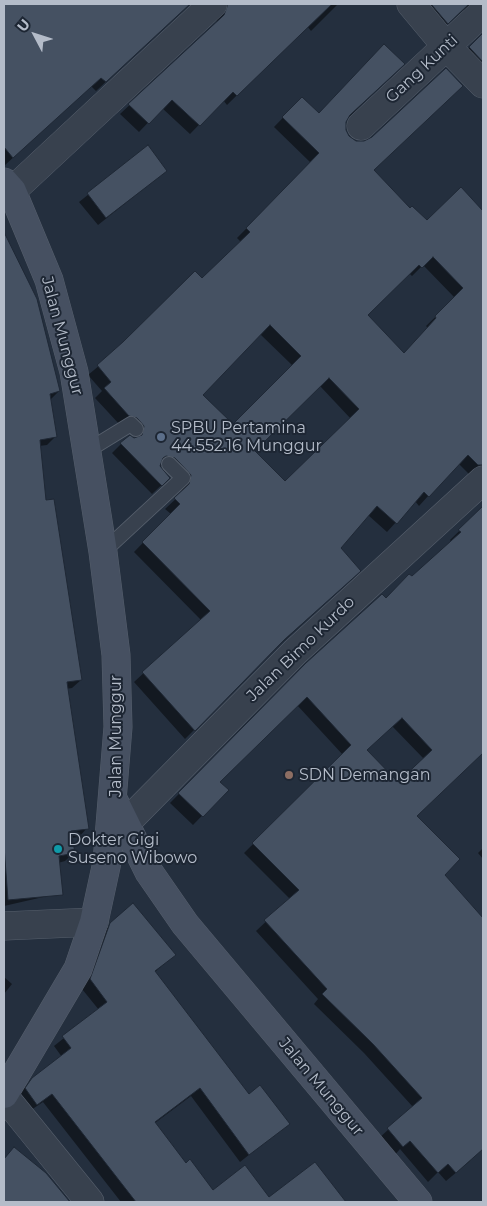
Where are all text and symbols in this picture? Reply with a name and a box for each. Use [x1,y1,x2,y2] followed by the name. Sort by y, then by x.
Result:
[10,10,60,60] north arrow
[13,15,34,35] text: U
[382,31,462,107] street label: Gang Kunti
[37,275,87,397] street label: Jalan Munggur
[171,418,322,456] place label: SPBU Pertamina 44.552.16 Munggur
[155,431,167,443] marker: SPBU Pertamina 44.552.16 Munggur
[243,593,359,705] street label: Jalan Bimo Kurdo
[106,675,126,797] street label: Jalan Munggur
[299,765,431,785] place label: SDN Demangan
[283,769,295,781] marker: SDN Demangan
[68,830,197,868] place label: Dokter Gigi Suseno Wibowo
[52,843,64,855] marker: Dokter Gigi Suseno Wibowo
[274,1034,368,1140] street label: Jalan Munggur

